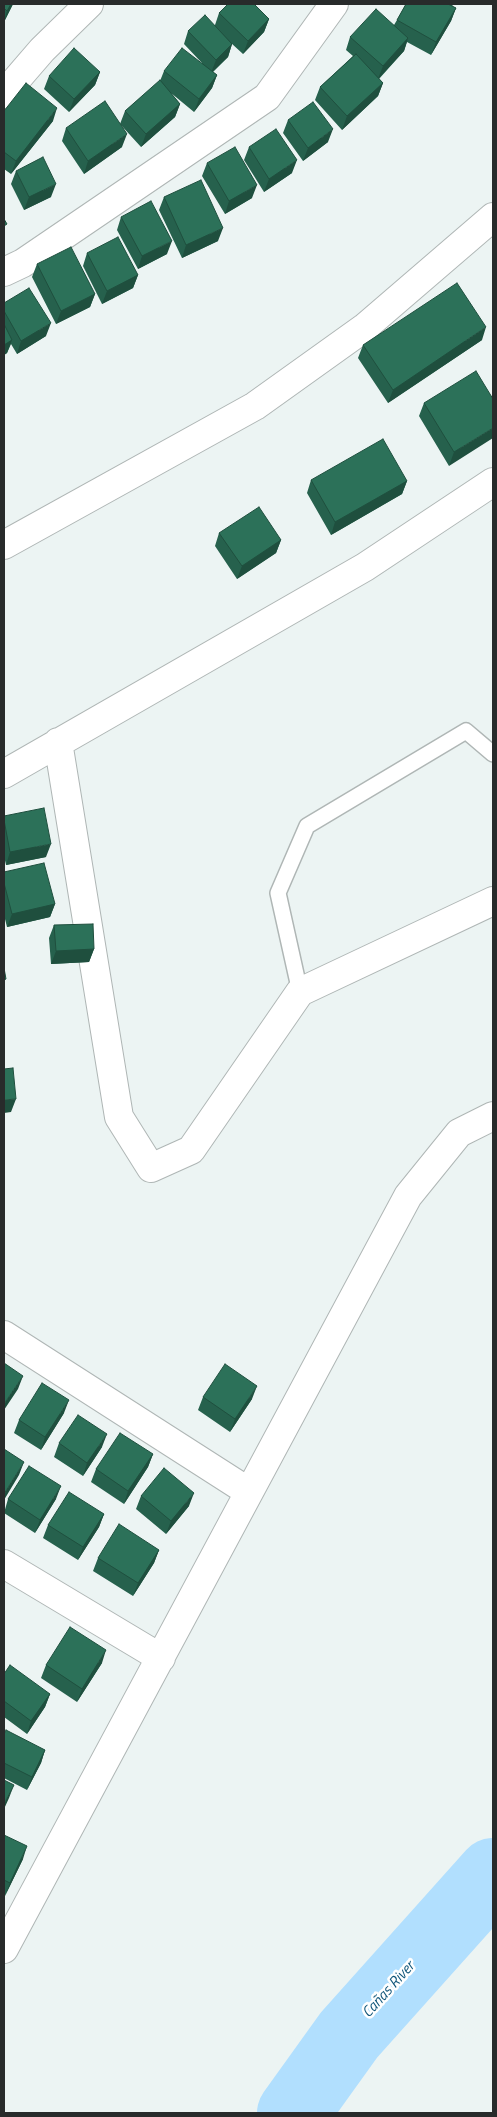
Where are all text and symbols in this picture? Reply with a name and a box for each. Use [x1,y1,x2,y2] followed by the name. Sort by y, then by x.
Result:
[359,1958,419,2022] water label: Cañas River

